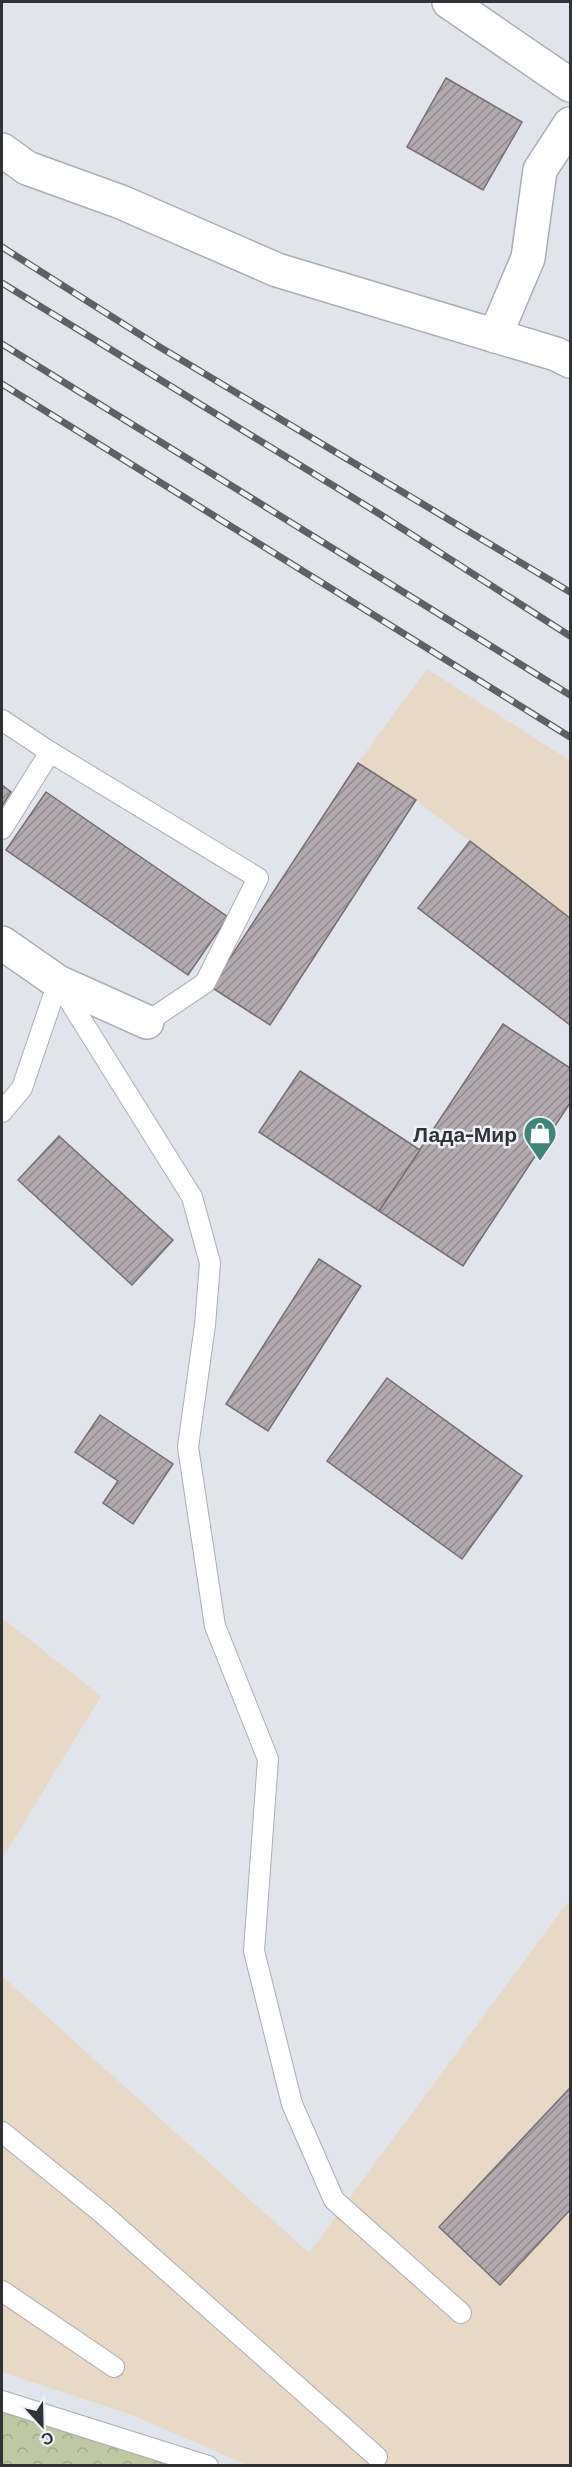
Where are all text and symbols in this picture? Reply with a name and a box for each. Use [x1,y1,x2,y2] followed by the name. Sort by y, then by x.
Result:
[522,1115,558,1162] shop icon: Лада-Мир
[413,1121,517,1146] place label: Лада-Мир
[12,2395,72,2455] north arrow
[38,2428,57,2451] text: С

